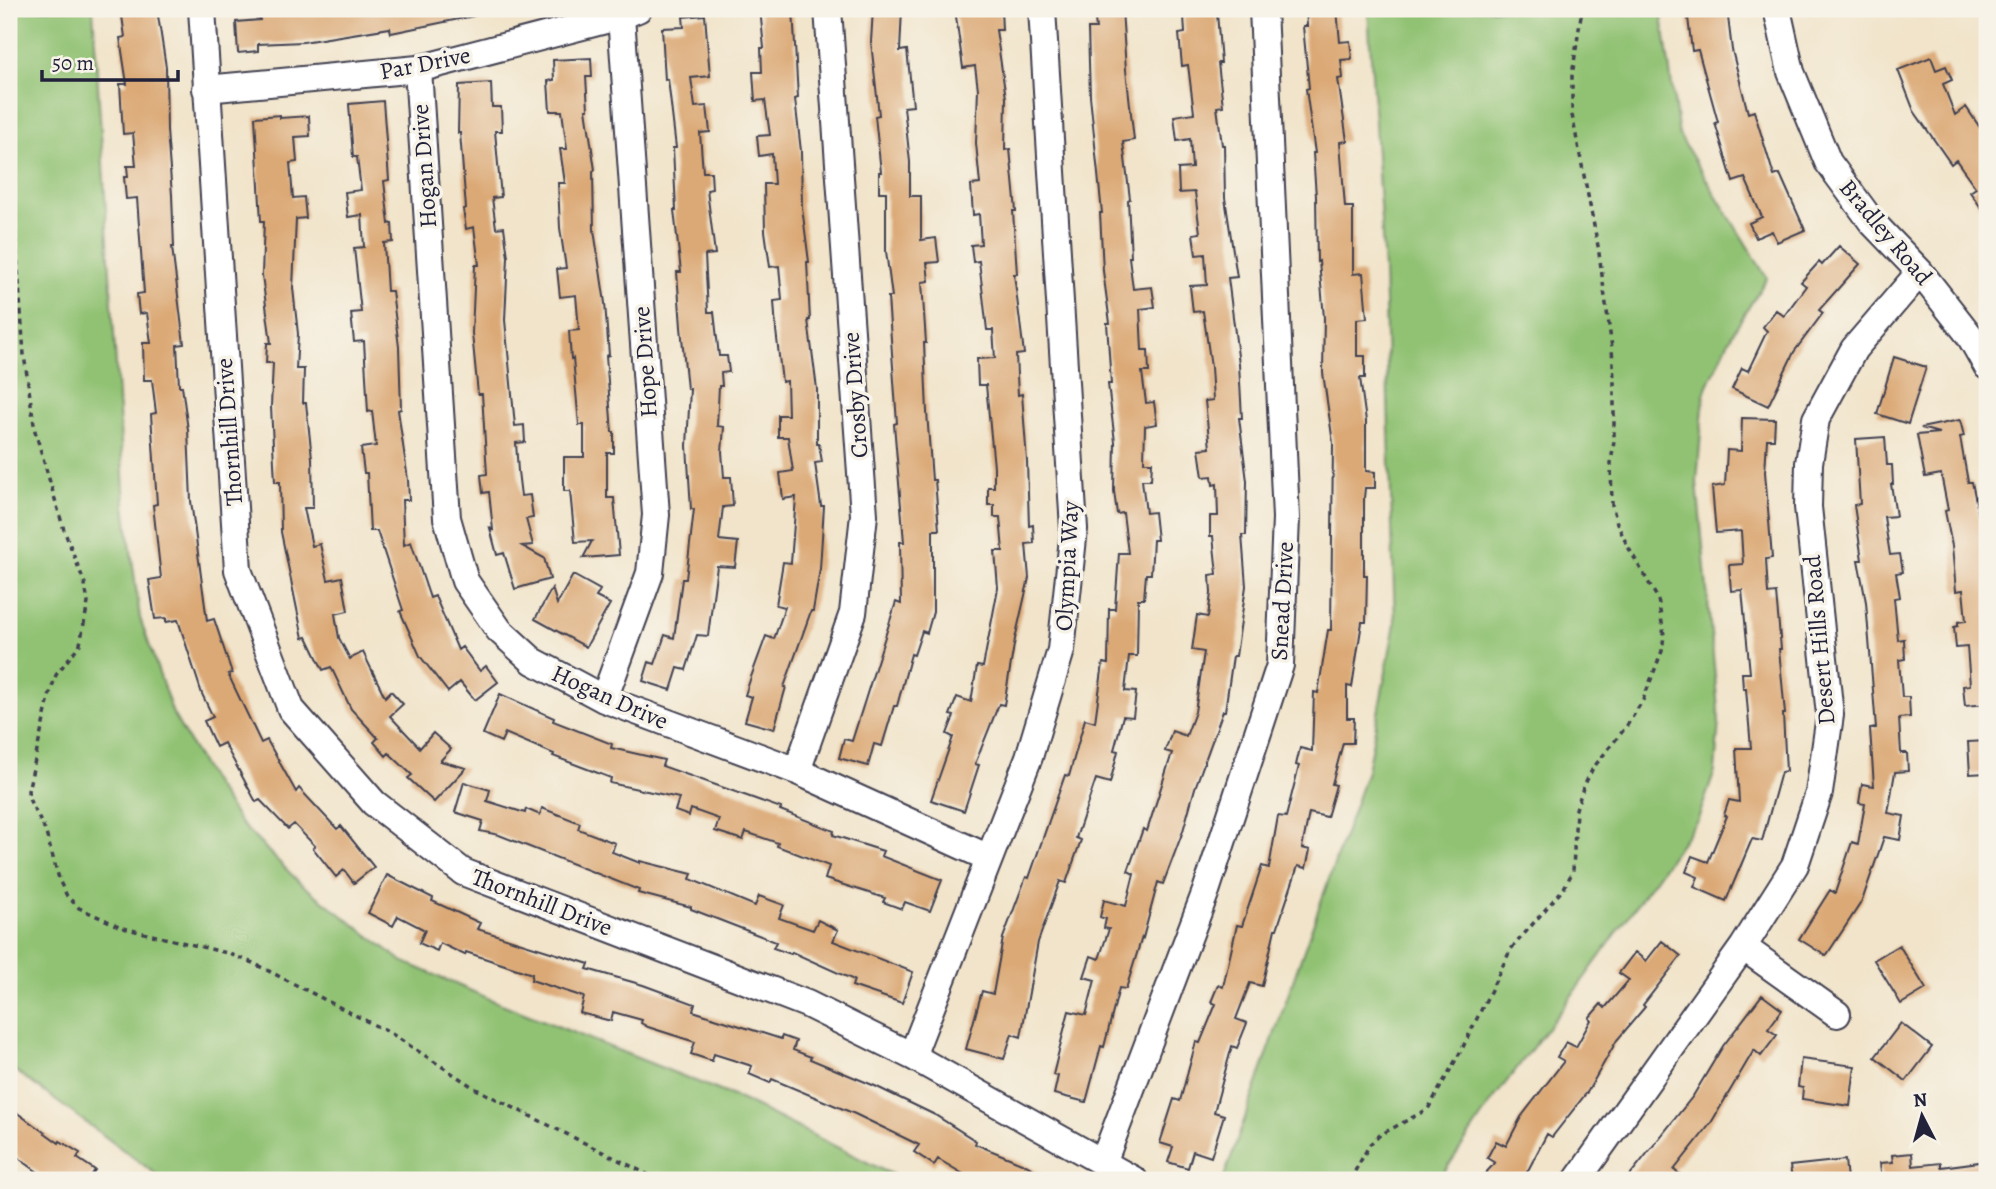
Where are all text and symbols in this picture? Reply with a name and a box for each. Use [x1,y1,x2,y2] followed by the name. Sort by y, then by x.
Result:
[42,38,178,82] scale bar
[377,39,473,87] street label: Par Drive
[52,49,94,77] text: 50 m
[404,103,444,229] street label: Hogan Drive
[1832,172,1940,292] street label: Bradley Road
[625,305,665,419] street label: Hope Drive
[835,331,875,459] street label: Crosby Drive
[208,357,250,507] street label: Thornhill Drive
[1048,500,1086,632] street label: Olympia Way
[1263,541,1301,661] street label: Snead Drive
[1796,554,1842,726] street label: Desert Hills Road
[547,657,673,737] street label: Hogan Drive
[467,861,617,943] street label: Thornhill Drive
[1888,1080,1958,1150] north arrow
[1912,1086,1929,1114] text: N

